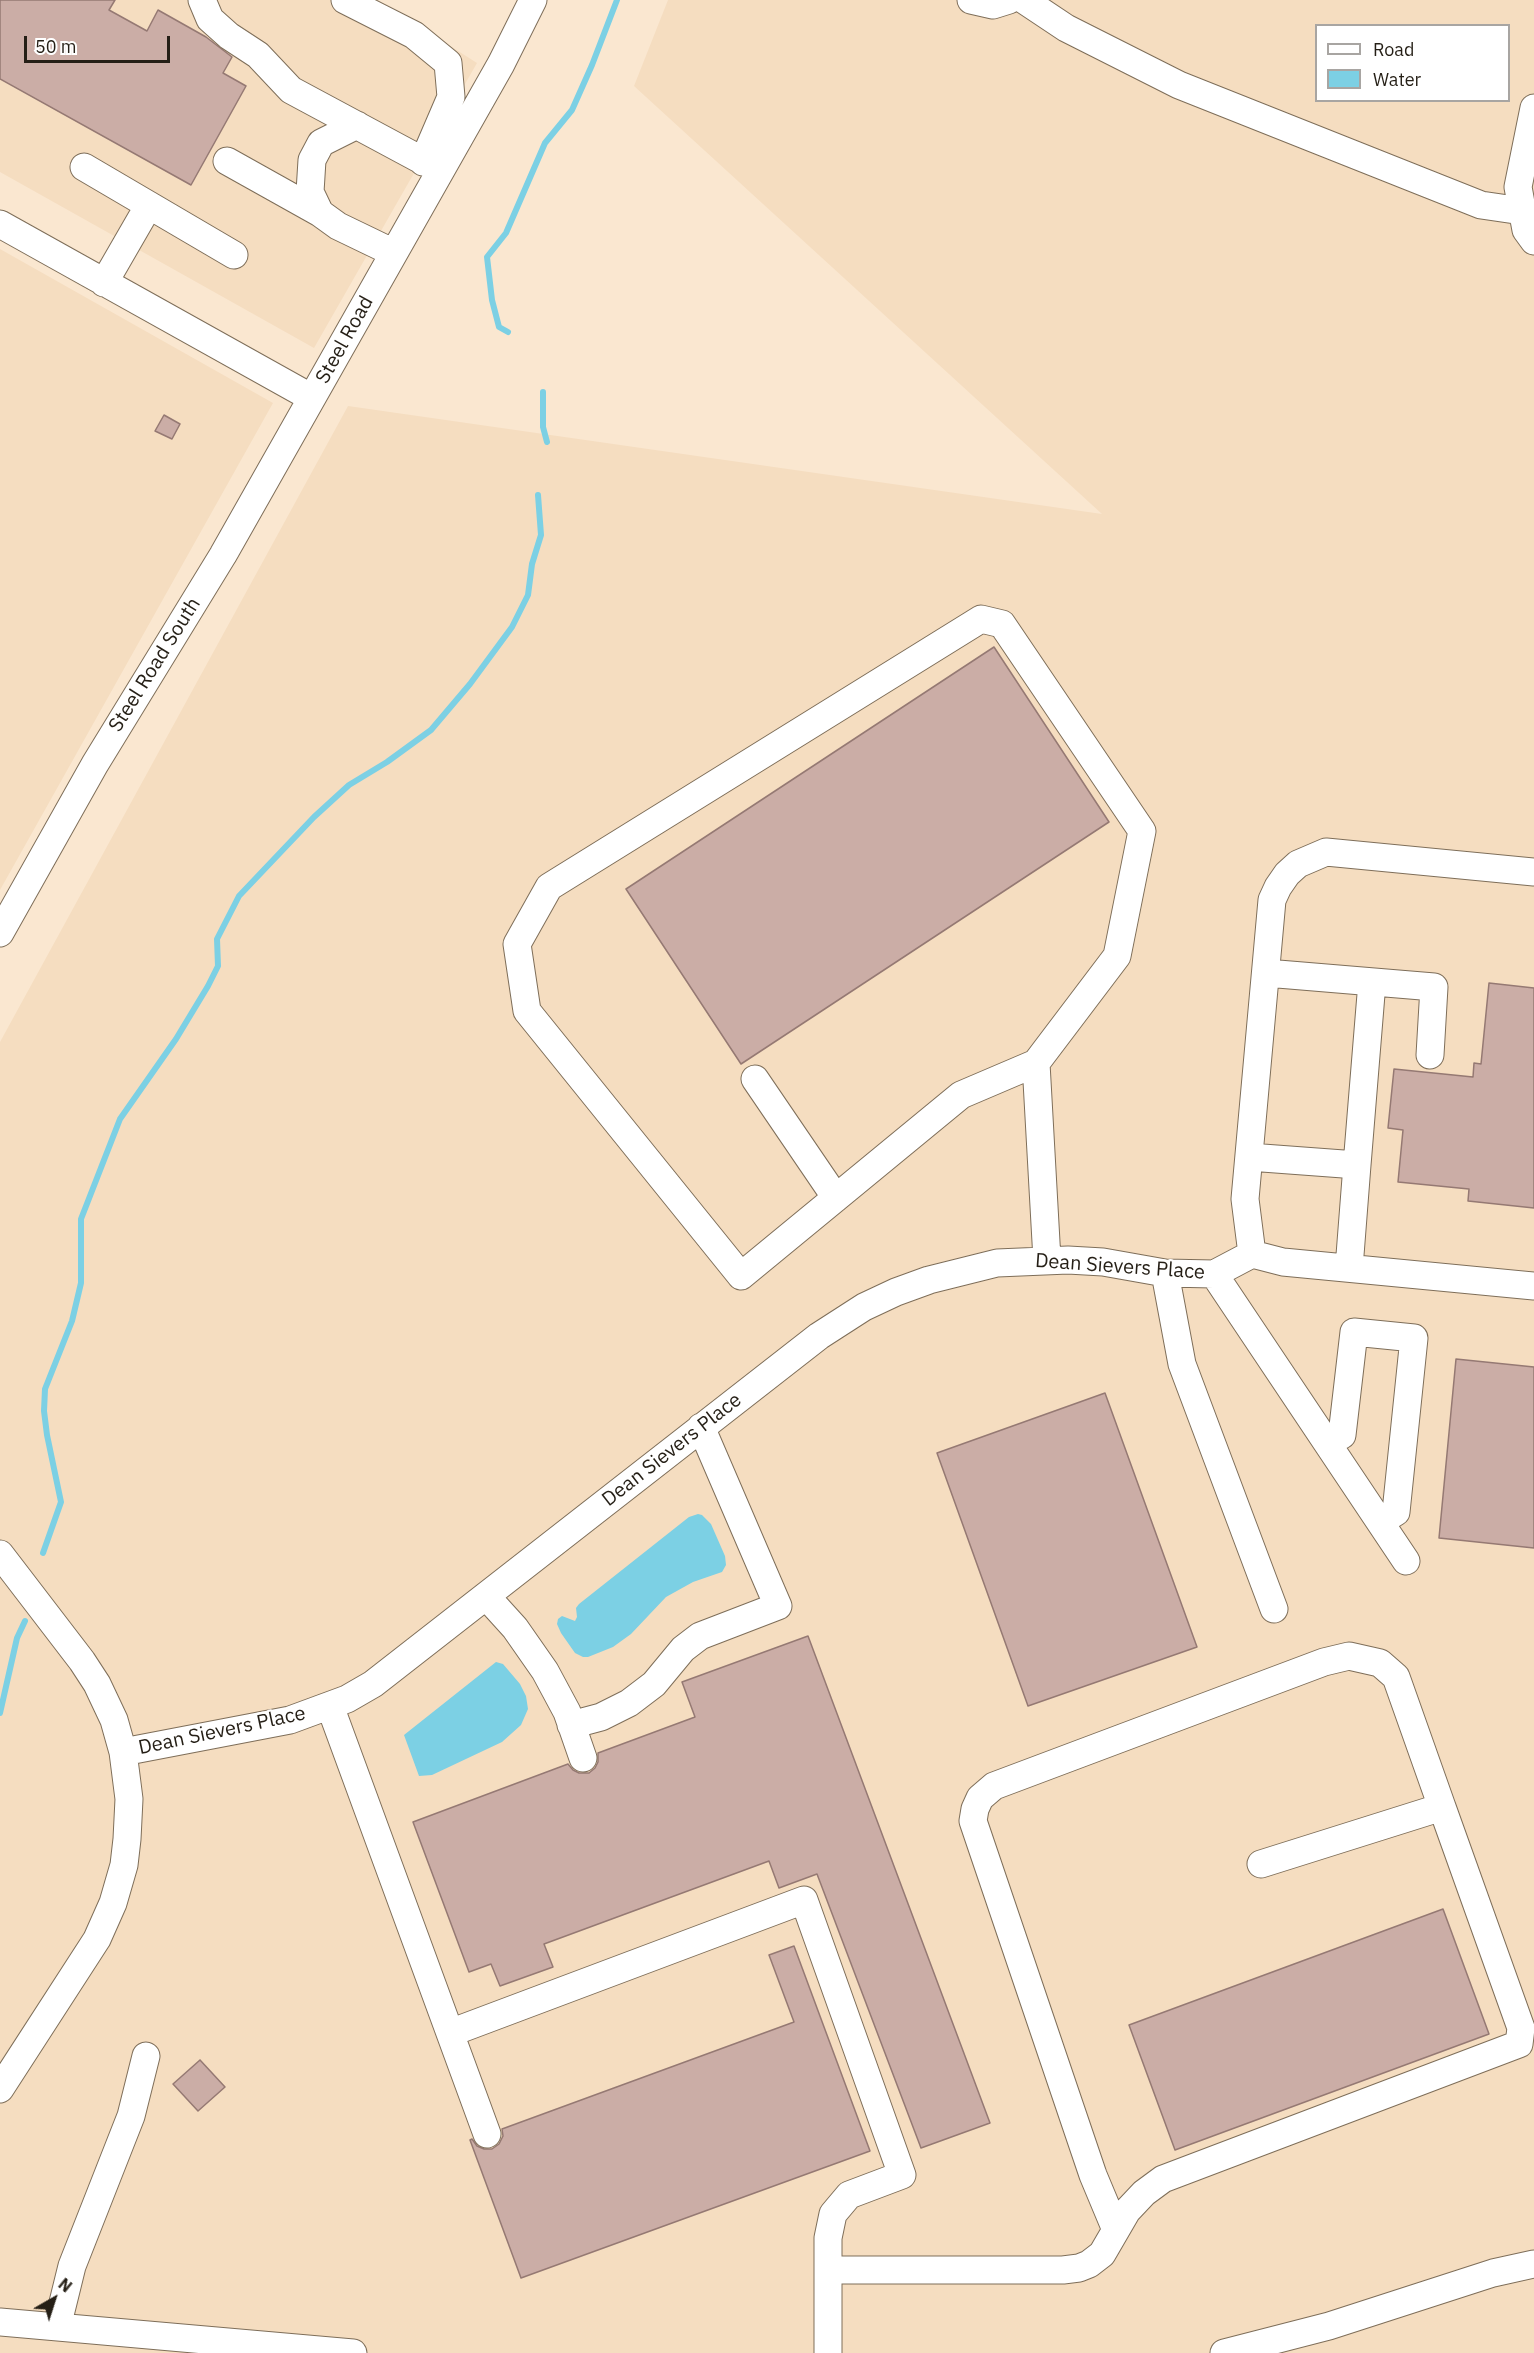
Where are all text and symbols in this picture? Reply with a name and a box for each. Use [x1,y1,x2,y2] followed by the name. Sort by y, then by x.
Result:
[27,24,172,62] scale bar
[1315,24,1510,102] legend
[35,35,77,58] text: 50 m
[1373,38,1414,61] text: Road
[1373,68,1421,91] text: Water
[311,292,379,388] street label: Steel Road
[104,593,206,737] street label: Steel Road South
[1034,1249,1206,1285] street label: Dean Sievers Place
[598,1388,746,1512] street label: Dean Sievers Place
[136,1702,308,1760] street label: Dean Sievers Place
[24,2269,84,2329] north arrow
[55,2274,76,2296] text: N

